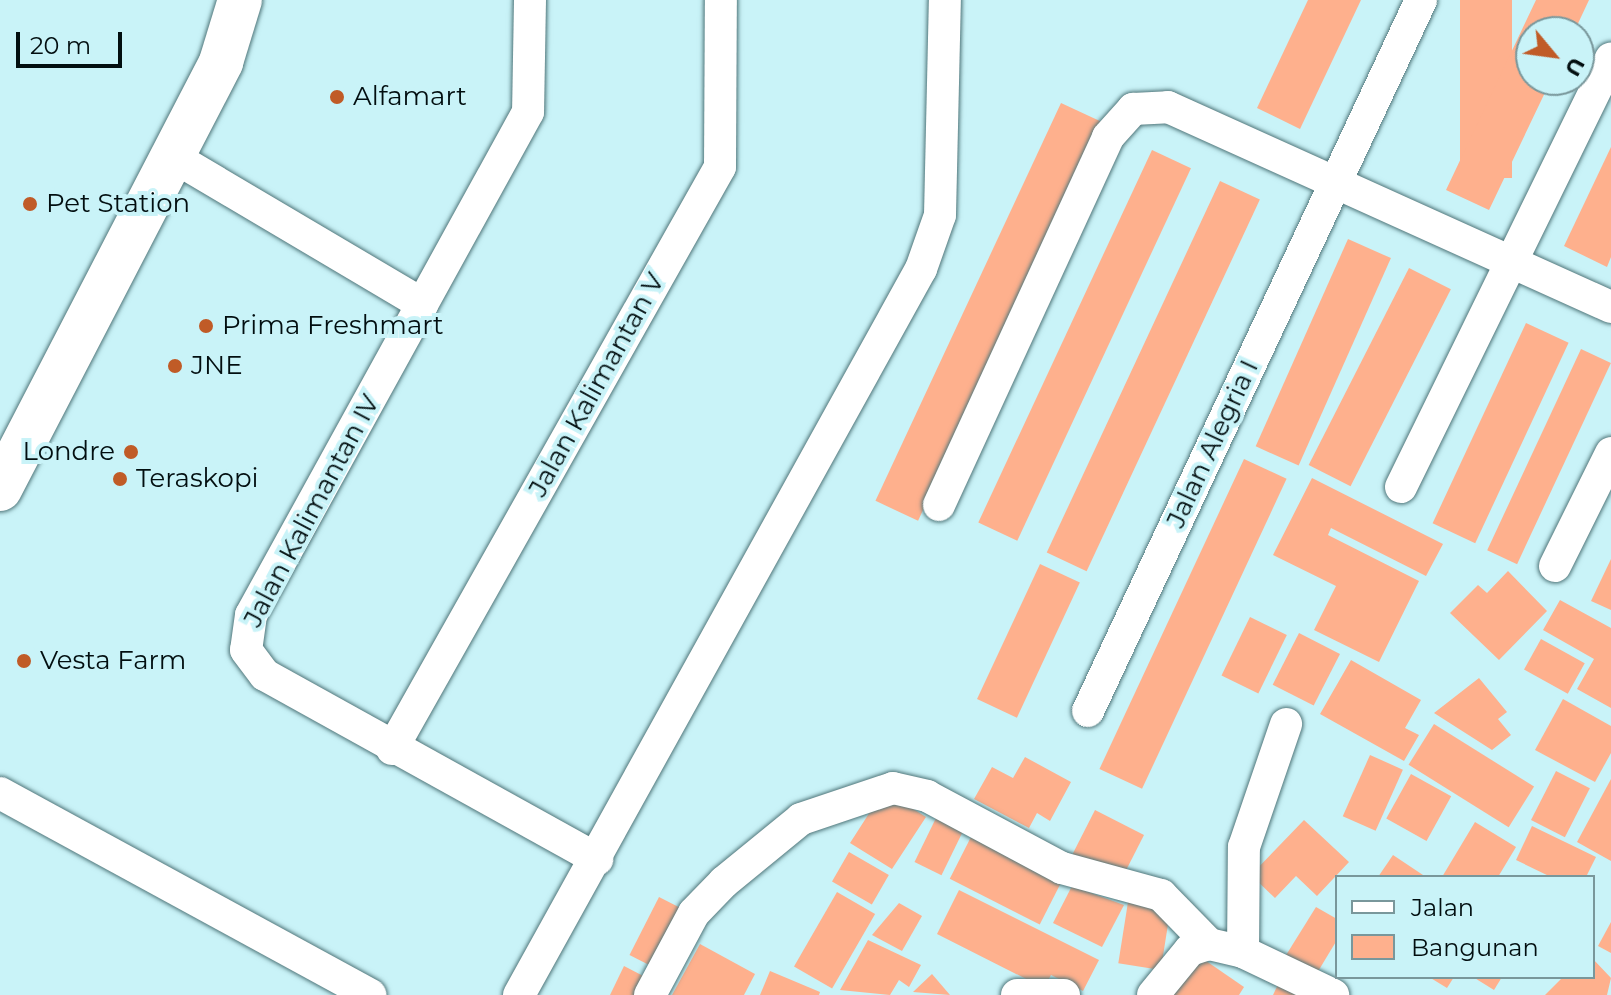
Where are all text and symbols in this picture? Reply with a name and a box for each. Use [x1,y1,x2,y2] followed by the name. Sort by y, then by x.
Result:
[20,16,126,66] scale bar
[1515,16,1595,96] north arrow
[30,31,91,60] text: 20 m
[1559,53,1591,81] text: U
[353,81,467,113] place label: Alfamart
[328,88,346,106] marker: Alfamart
[46,188,190,220] place label: Pet Station
[21,195,39,213] marker: Pet Station
[523,268,671,502] street label: Jalan Kalimantan V
[222,310,444,342] place label: Prima Freshmart
[197,317,215,335] marker: Prima Freshmart
[191,350,243,382] place label: JNE
[1161,355,1265,533] street label: Jalan Alegria I
[166,357,184,375] marker: JNE
[238,390,386,632] street label: Jalan Kalimantan IV
[23,436,115,468] place label: Londre
[122,443,140,461] marker: Londre
[136,463,259,495] place label: Teraskopi
[111,470,129,488] marker: Teraskopi
[40,645,186,677] place label: Vesta Farm
[15,652,33,670] marker: Vesta Farm
[1335,875,1595,979] legend
[1411,893,1474,922] text: Jalan
[1411,933,1539,962] text: Bangunan

